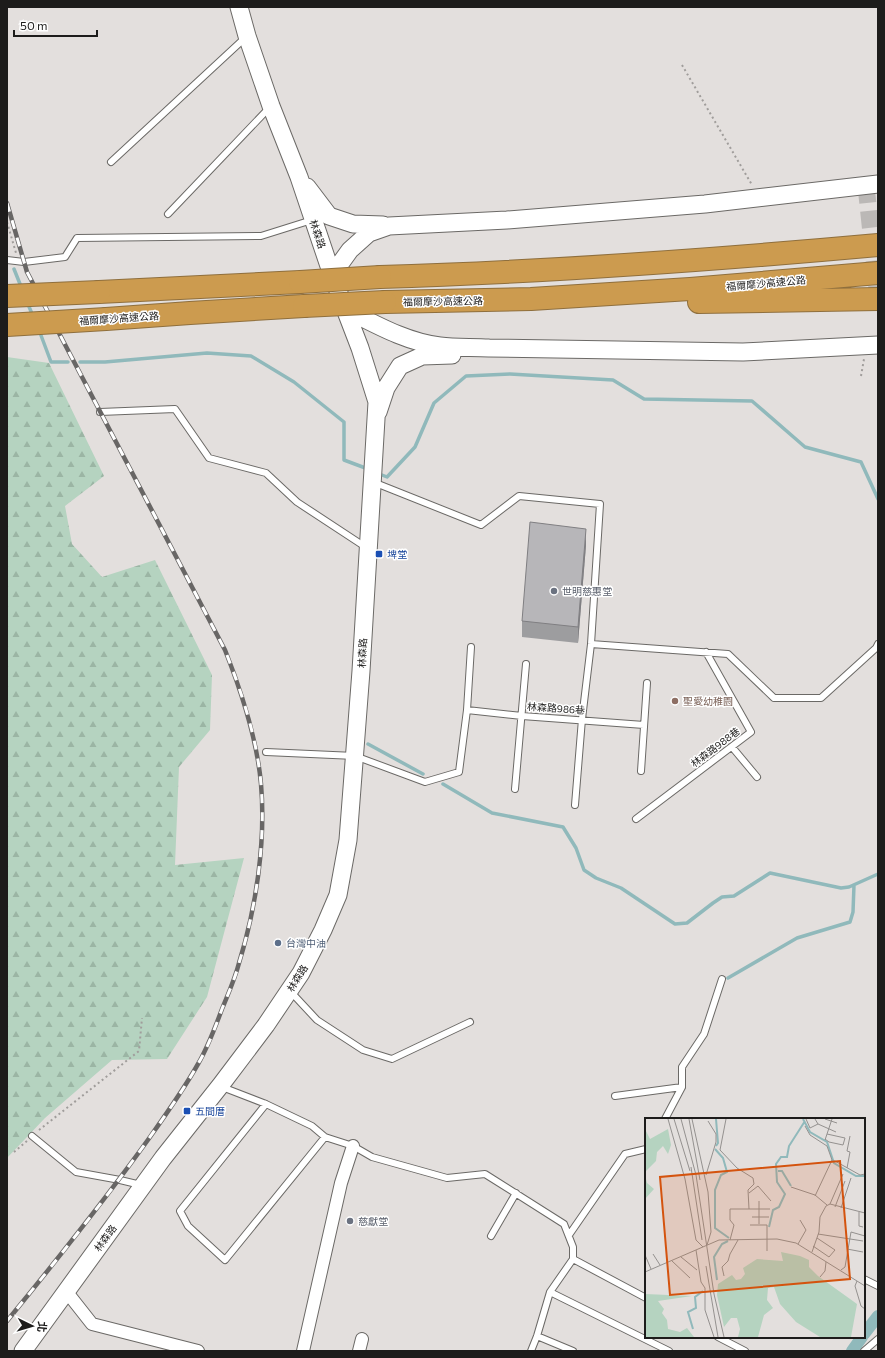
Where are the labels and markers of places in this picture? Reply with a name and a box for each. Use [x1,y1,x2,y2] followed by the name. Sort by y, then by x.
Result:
[387,548,407,560] place label: 埤堂
[374,549,384,559] marker: 埤堂
[562,585,612,597] place label: 世明慈惠堂
[549,586,559,596] marker: 世明慈惠堂
[683,695,733,707] place label: 聖愛幼稚園
[670,696,680,706] marker: 聖愛幼稚園
[286,937,326,949] place label: 台灣中油
[273,938,283,948] marker: 台灣中油
[195,1105,225,1117] place label: 五間厝
[182,1106,192,1116] marker: 五間厝
[358,1215,388,1227] place label: 慈獻堂
[345,1216,355,1226] marker: 慈獻堂

